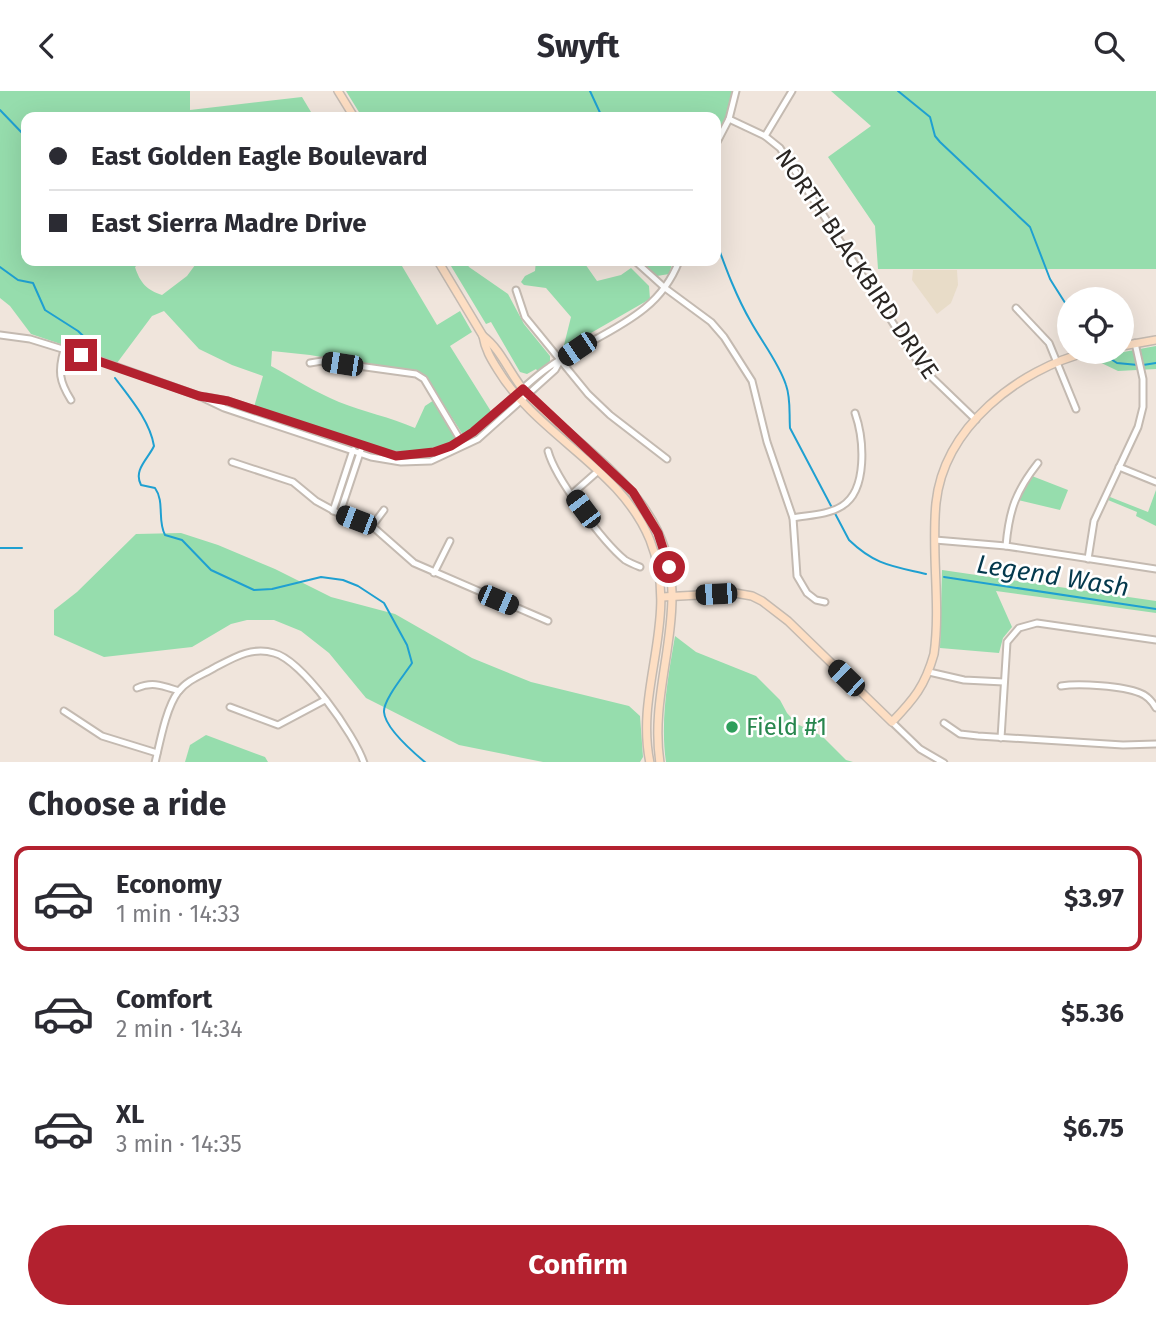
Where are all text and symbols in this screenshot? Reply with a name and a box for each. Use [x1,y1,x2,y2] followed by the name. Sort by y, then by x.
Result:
[28,27,66,65] icon: back
[537,27,619,65] text: Swyft
[1090,27,1128,65] icon: search
[91,141,428,172] text: East Golden Eagle Boulevard
[770,144,944,384] street label: NORTH BLACKBIRD DRIVE
[91,208,367,239] text: East Sierra Madre Drive
[1057,287,1134,364] map controls
[1057,287,1134,364] button: locate
[554,329,601,369] car
[65,339,97,371] route end
[320,350,365,378] car
[562,486,605,532] car
[333,503,380,537] car
[975,549,1131,603] water label: Legend Wash
[653,551,685,583] route start
[475,582,522,618] car
[695,582,738,606] car
[824,656,869,700] car
[746,713,827,741] place label: Field #1
[724,719,740,735] marker: Field #1
[28,785,226,823] text: Choose a ride
[32,867,95,930] icon: car
[116,869,222,900] text: Economy
[1064,883,1124,914] text: $3.97
[116,900,240,928] text: 1 min · 14:33
[32,982,95,1045] icon: car
[116,984,212,1015] text: Comfort
[1061,998,1124,1029] text: $5.36
[116,1015,242,1043] text: 2 min · 14:34
[32,1097,95,1160] icon: car
[116,1099,144,1130] text: XL
[1063,1113,1124,1144] text: $6.75
[116,1130,242,1158] text: 3 min · 14:35
[28,1225,1128,1305] button: Confirm

